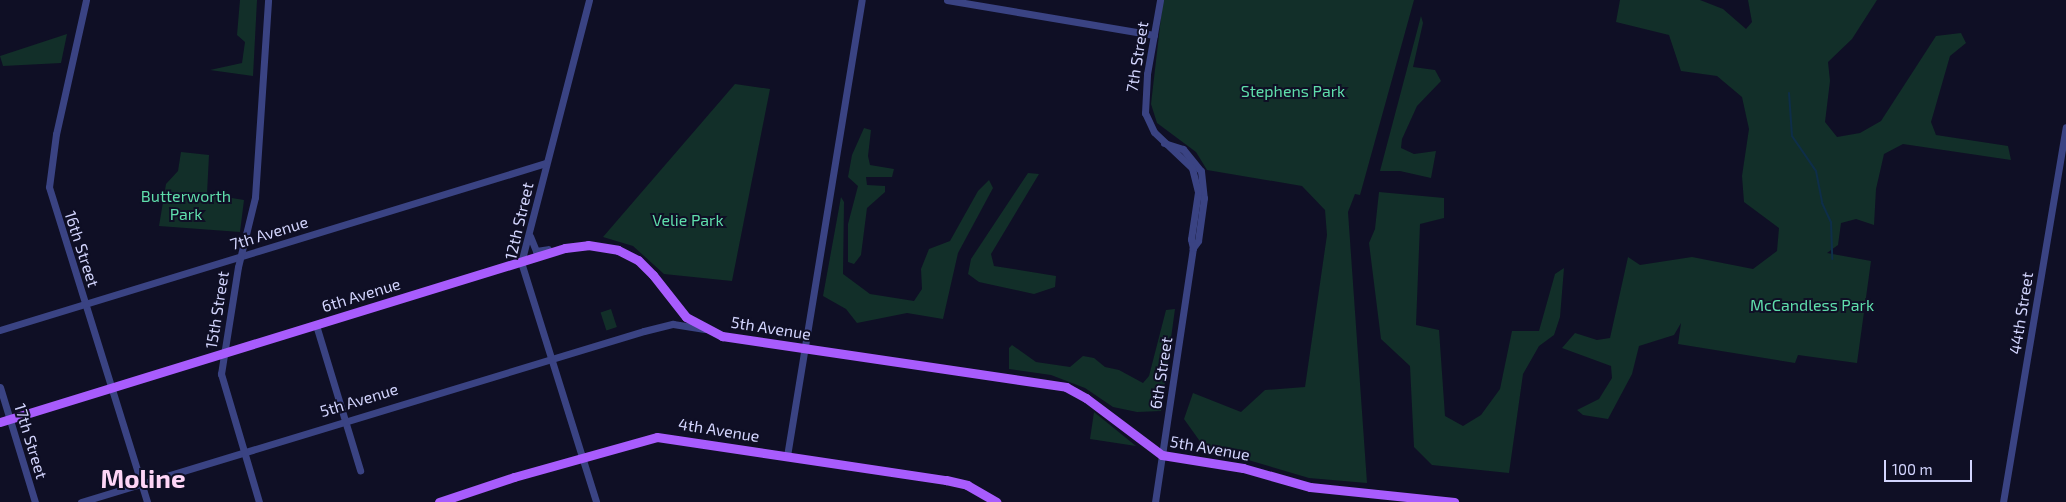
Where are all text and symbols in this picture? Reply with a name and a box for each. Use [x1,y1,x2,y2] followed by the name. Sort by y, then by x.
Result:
[1122,20,1152,94] street label: 7th Street
[1241,81,1345,101] park label: Stephens Park
[501,180,537,262] street label: 12th Street
[141,186,231,224] park label: Butterworth Park
[61,208,103,290] street label: 16th Street
[652,210,724,230] park label: Velie Park
[228,212,310,254] street label: 7th Avenue
[201,270,233,350] street label: 15th Street
[2005,270,2037,356] street label: 44th Street
[319,274,403,316] street label: 6th Avenue
[1750,295,1874,315] park label: McCandless Park
[729,312,813,344] street label: 5th Avenue
[1146,336,1176,410] street label: 6th Street
[317,379,401,421] street label: 5th Avenue
[10,401,52,481] street label: 17th Street
[677,414,761,446] street label: 4th Avenue
[1168,431,1252,465] street label: 5th Avenue
[1886,450,1974,482] scale bar
[1892,460,1933,478] text: 100 m
[100,462,186,494] district label: Moline

